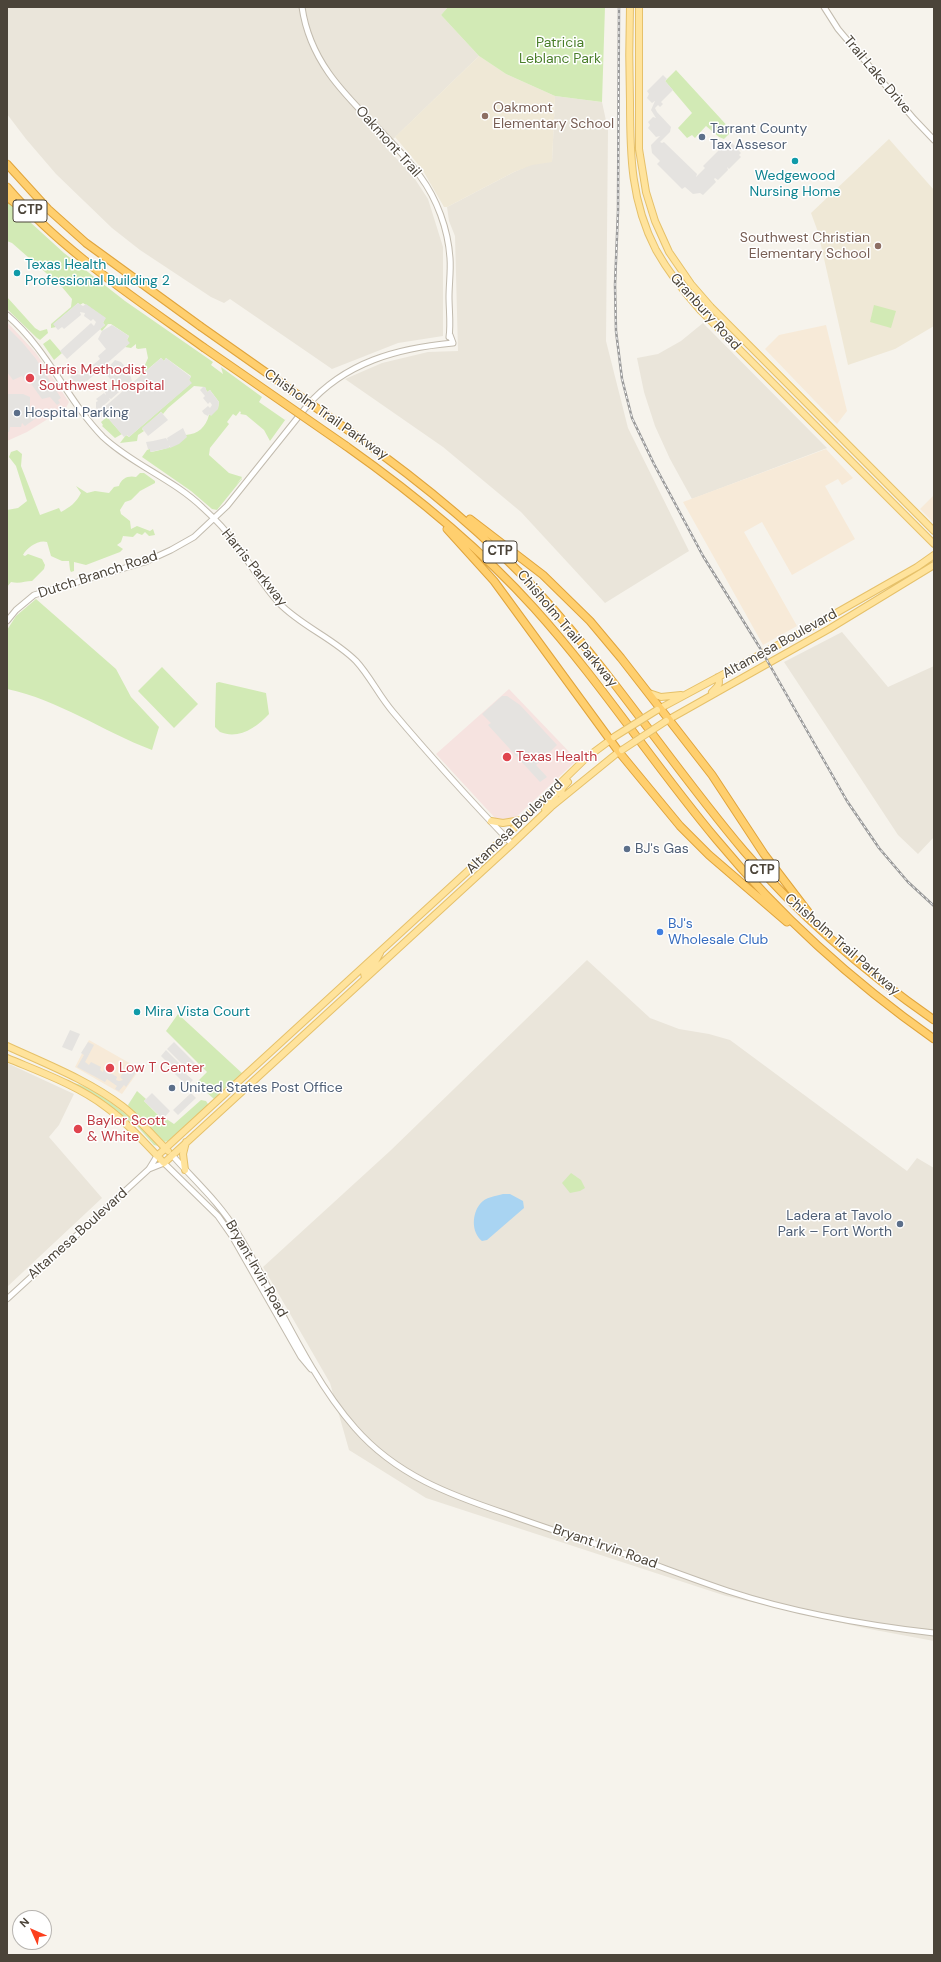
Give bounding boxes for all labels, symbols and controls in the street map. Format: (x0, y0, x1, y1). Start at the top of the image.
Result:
street label: Trail Lake Drive (840, 33, 914, 117)
park label: Patricia Leblanc Park (519, 35, 601, 68)
place label: Oakmont Elementary School (493, 100, 614, 132)
street label: Oakmont Trail (352, 103, 424, 181)
marker: Oakmont Elementary School (480, 111, 490, 121)
place label: Tarrant County Tax Assesor (710, 121, 807, 154)
marker: Tarrant County Tax Assesor (697, 132, 707, 142)
marker: Wedgewood Nursing Home (790, 156, 800, 166)
place label: Wedgewood Nursing Home (749, 168, 841, 200)
road number: CTP (13, 200, 47, 222)
place label: Southwest Christian Elementary School (740, 230, 870, 262)
marker: Southwest Christian Elementary School (873, 241, 883, 251)
place label: Texas Health Professional Building 2 (25, 257, 170, 290)
marker: Texas Health Professional Building 2 (12, 268, 22, 278)
street label: Granbury Road (666, 270, 744, 354)
place label: Harris Methodist Southwest Hospital (39, 362, 164, 394)
street label: Chisholm Trail Parkway (261, 366, 391, 464)
marker: Harris Methodist Southwest Hospital (24, 372, 36, 384)
place label: Hospital Parking (25, 405, 129, 421)
marker: Hospital Parking (12, 408, 22, 418)
street label: Harris Parkway (218, 526, 290, 610)
road number: CTP (483, 541, 517, 563)
street label: Dutch Branch Road (36, 548, 160, 602)
street label: Chisholm Trail Parkway (513, 567, 621, 691)
street label: Altamesa Boulevard (720, 606, 840, 682)
place label: Texas Health (516, 749, 597, 765)
marker: Texas Health (501, 751, 513, 763)
street label: Altamesa Boulevard (463, 776, 567, 878)
place label: BJ's Gas (635, 841, 689, 857)
marker: BJ's Gas (622, 844, 632, 854)
road number: CTP (745, 860, 779, 882)
street label: Chisholm Trail Parkway (781, 890, 903, 1000)
place label: BJ's Wholesale Club (668, 916, 768, 948)
marker: BJ's Wholesale Club (655, 927, 665, 937)
place label: Mira Vista Court (145, 1004, 250, 1020)
marker: Mira Vista Court (132, 1007, 142, 1017)
place label: Low T Center (119, 1060, 205, 1076)
marker: Low T Center (104, 1062, 116, 1074)
place label: United States Post Office (180, 1080, 343, 1096)
marker: United States Post Office (167, 1083, 177, 1093)
place label: Baylor Scott & White (87, 1113, 166, 1146)
marker: Baylor Scott & White (72, 1123, 84, 1135)
street label: Altamesa Boulevard (25, 1185, 131, 1283)
place label: Ladera at Tavolo Park – Fort Worth (778, 1208, 892, 1240)
street label: Bryant Irvin Road (221, 1217, 291, 1321)
marker: Ladera at Tavolo Park – Fort Worth (895, 1219, 905, 1229)
street label: Bryant Irvin Road (551, 1521, 659, 1573)
north arrow (12, 1910, 52, 1950)
text: N (16, 1914, 32, 1930)

